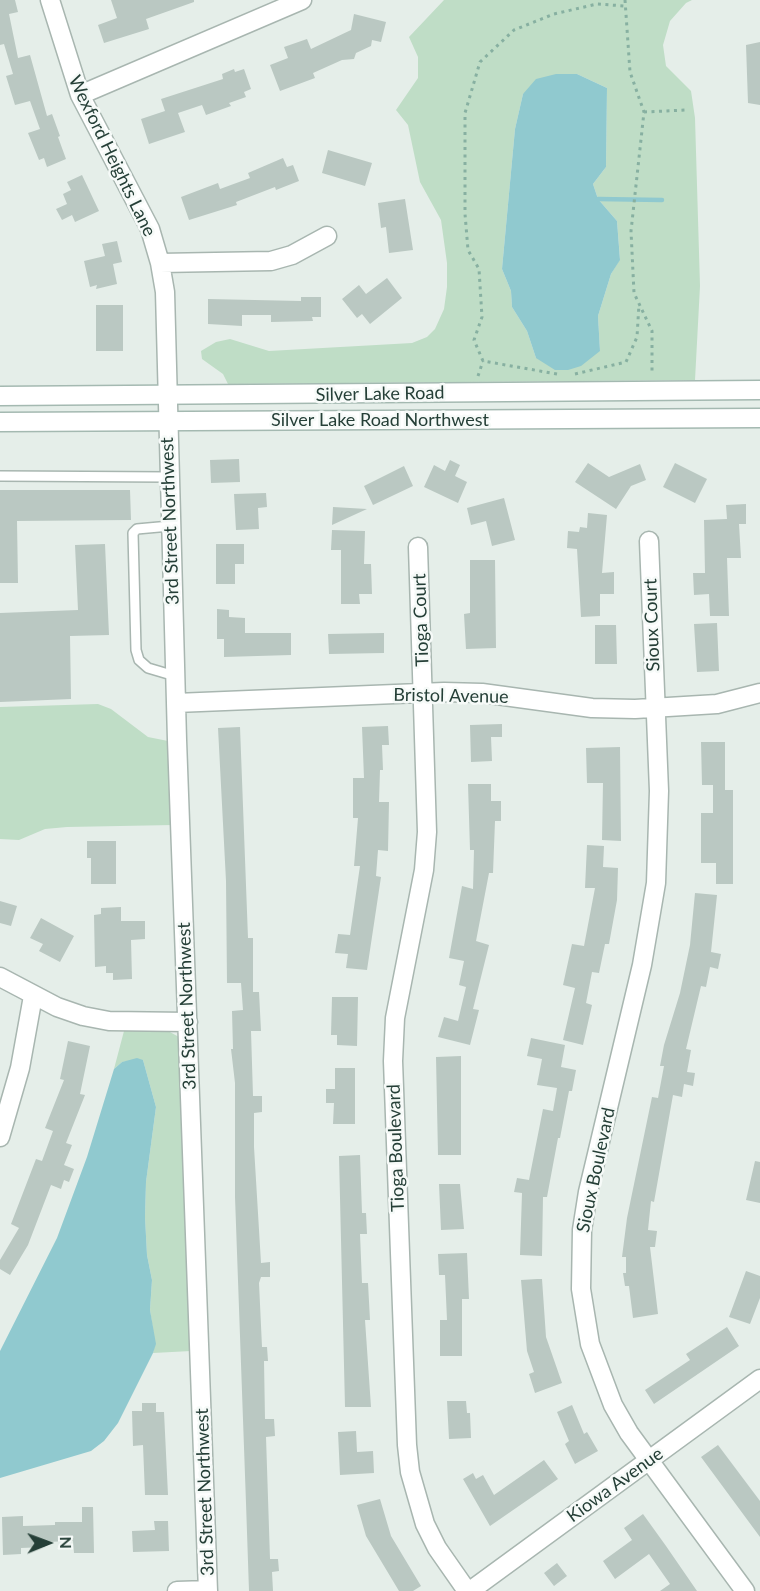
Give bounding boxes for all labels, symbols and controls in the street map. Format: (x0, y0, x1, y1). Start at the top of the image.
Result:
street label: Wexford Heights Lane (64, 72, 160, 240)
street label: Silver Lake Road (315, 382, 445, 406)
street label: Silver Lake Road Northwest (271, 409, 489, 431)
street label: 3rd Street Northwest (156, 437, 184, 605)
street label: Tioga Court (409, 573, 433, 667)
street label: Sioux Court (640, 578, 664, 672)
street label: Bristol Avenue (393, 684, 509, 708)
street label: 3rd Street Northwest (173, 922, 201, 1090)
street label: Tioga Boulevard (383, 1084, 409, 1212)
street label: Sioux Boulevard (572, 1105, 620, 1235)
street label: 3rd Street Northwest (191, 1408, 219, 1576)
street label: Kiowa Avenue (563, 1443, 667, 1527)
north arrow (18, 1513, 78, 1573)
text: N (57, 1536, 76, 1549)

